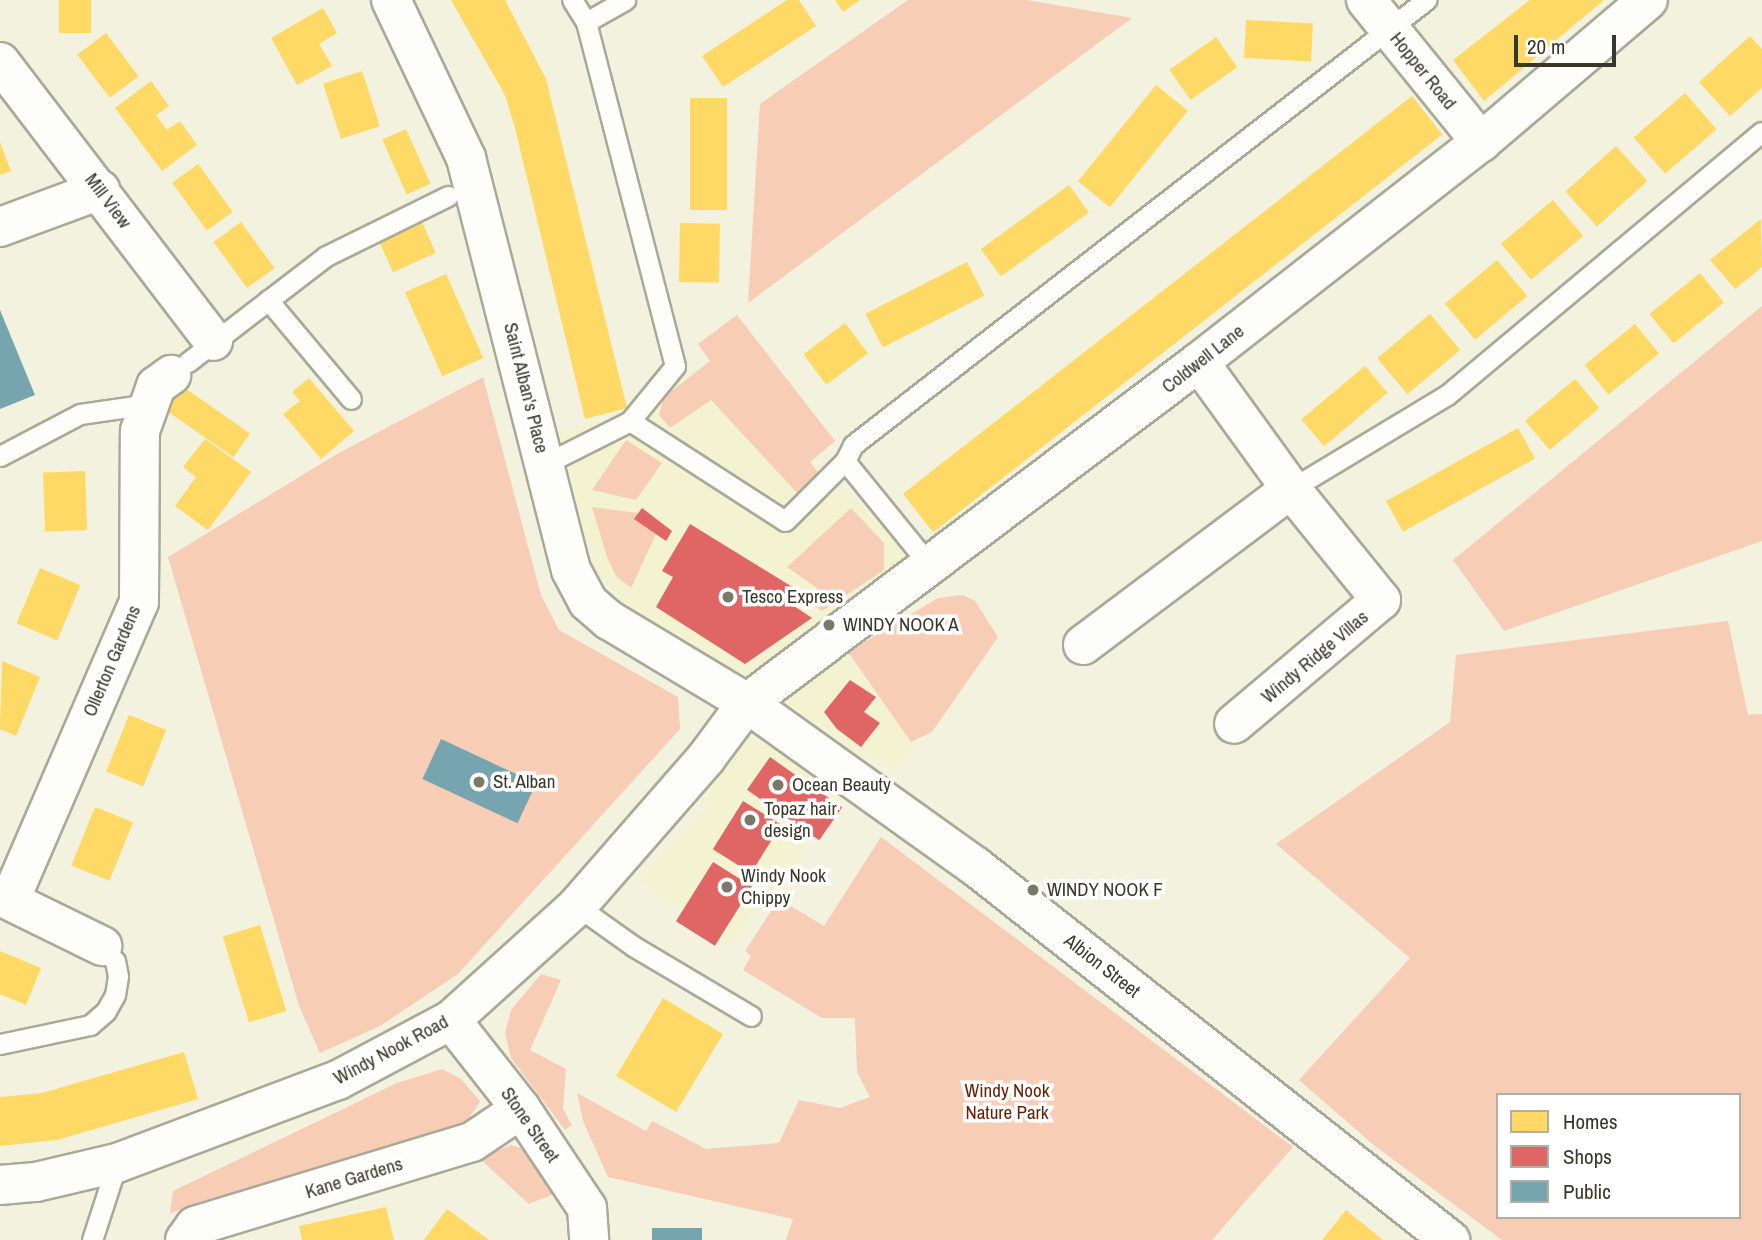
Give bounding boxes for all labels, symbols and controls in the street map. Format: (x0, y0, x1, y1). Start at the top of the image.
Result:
scale bar (1517, 21, 1618, 65)
street label: Hopper Road (1385, 28, 1461, 114)
text: 20 m (1527, 32, 1565, 61)
street label: Mill View (80, 169, 136, 233)
street label: Saint Alban's Place (499, 320, 553, 456)
street label: Coldwell Lane (1157, 320, 1249, 398)
place label: Tesco Express (742, 586, 843, 608)
marker: Tesco Express (720, 589, 736, 605)
street label: Ollerton Gardens (78, 602, 146, 720)
street label: Windy Ridge Villas (1257, 606, 1373, 708)
place label: WINDY NOOK A (843, 614, 960, 636)
marker: WINDY NOOK A (821, 617, 837, 633)
place label: St. Alban (493, 771, 556, 793)
marker: St. Alban (471, 774, 487, 790)
place label: Ocean Beauty (792, 774, 891, 796)
marker: Ocean Beauty (770, 777, 786, 793)
place label: Topaz hair design (764, 798, 837, 842)
marker: Topaz hair design (742, 812, 758, 828)
place label: Windy Nook Chippy (741, 865, 826, 909)
marker: Windy Nook Chippy (719, 879, 735, 895)
place label: WINDY NOOK F (1047, 879, 1163, 901)
marker: WINDY NOOK F (1025, 882, 1041, 898)
street label: Albion Street (1059, 929, 1145, 1003)
street label: Windy Nook Road (330, 1010, 452, 1090)
park label: Windy Nook Nature Park (965, 1080, 1049, 1124)
street label: Stone Street (496, 1083, 564, 1167)
legend (1496, 1093, 1741, 1219)
text: Homes (1563, 1107, 1618, 1136)
text: Shops (1563, 1142, 1612, 1171)
street label: Kane Gardens (303, 1152, 405, 1204)
text: Public (1563, 1177, 1611, 1206)

